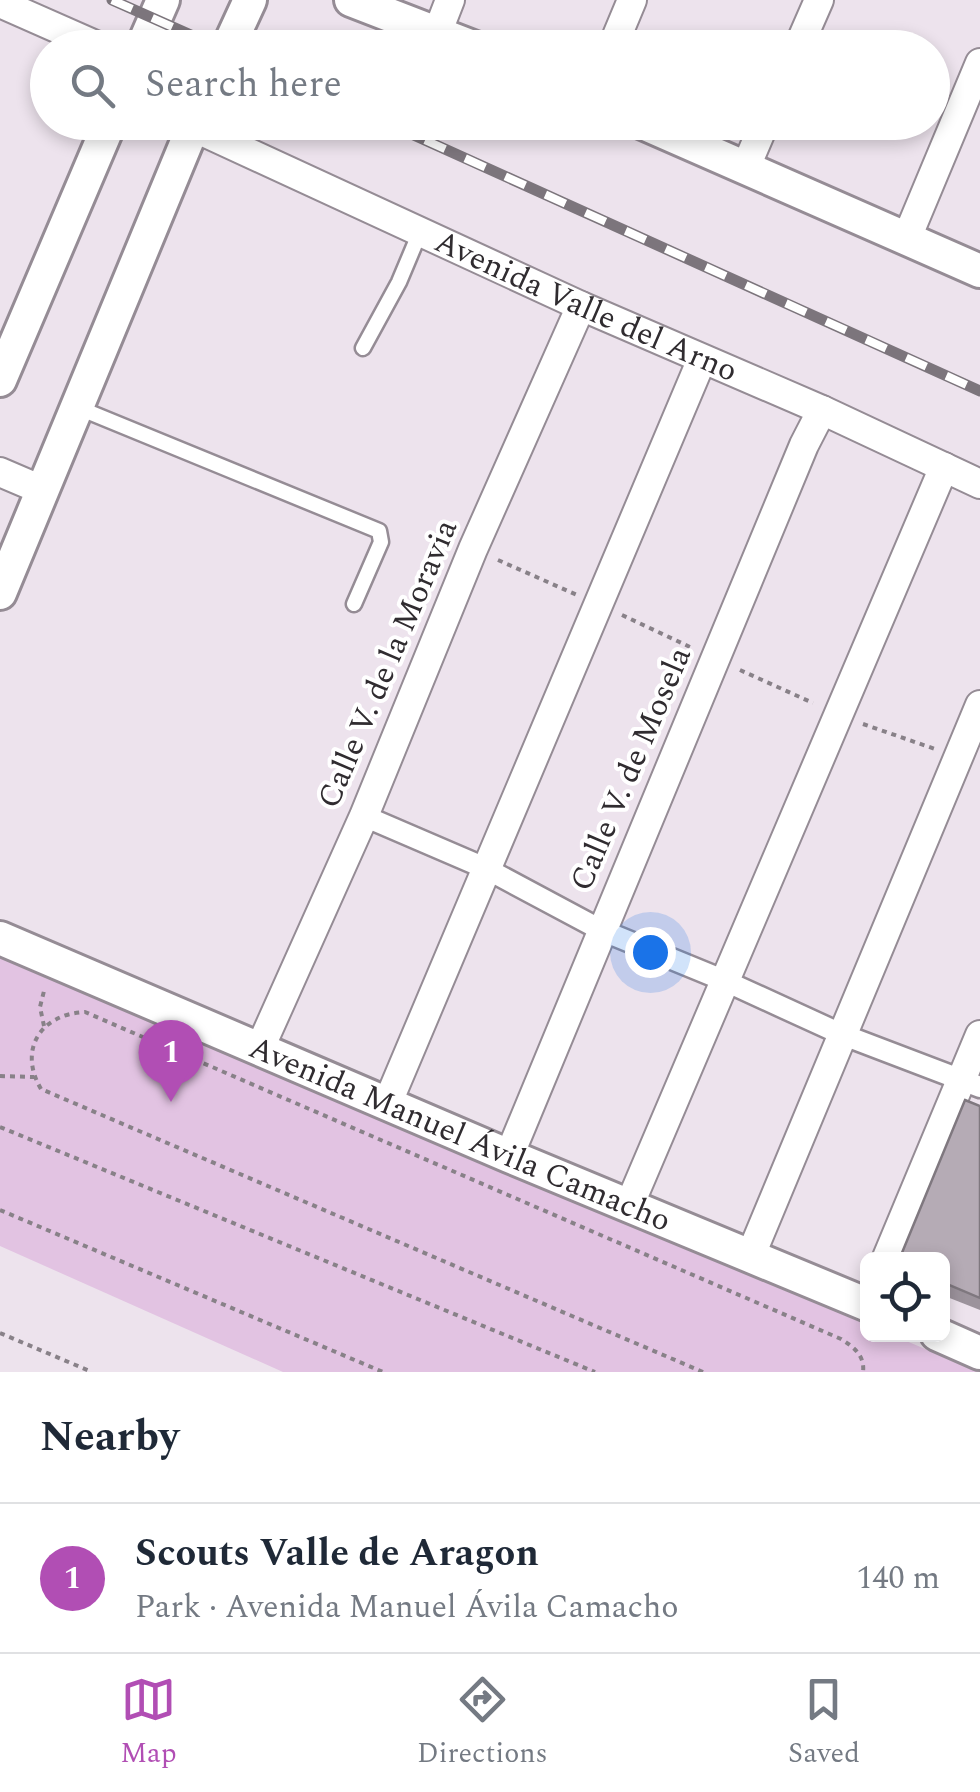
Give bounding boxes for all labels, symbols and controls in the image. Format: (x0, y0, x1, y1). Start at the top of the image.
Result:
search box (30, 30, 950, 140)
text: Search here (145, 56, 342, 114)
icon: search (65, 58, 120, 113)
street label: Avenida Valle del Arno (426, 217, 745, 395)
street label: Calle V. de la Moravia (305, 512, 471, 816)
street label: Calle V. de Mosela (557, 639, 705, 899)
your location (625, 927, 676, 978)
pin: 1 (138, 1020, 204, 1102)
street label: Avenida Manuel Ávila Camacho (241, 1023, 678, 1245)
map controls (860, 1252, 950, 1342)
button: locate (860, 1252, 950, 1342)
text: Nearby (40, 1406, 179, 1469)
text: Scouts Valle de Aragon (135, 1525, 539, 1583)
text: 1 (64, 1554, 81, 1603)
text: 140 m (856, 1554, 940, 1603)
text: Park · Avenida Manuel Ávila Camacho (135, 1583, 679, 1632)
tab: Map (120, 1672, 177, 1775)
tab: Directions (417, 1672, 548, 1775)
tab: Saved (788, 1672, 860, 1775)

